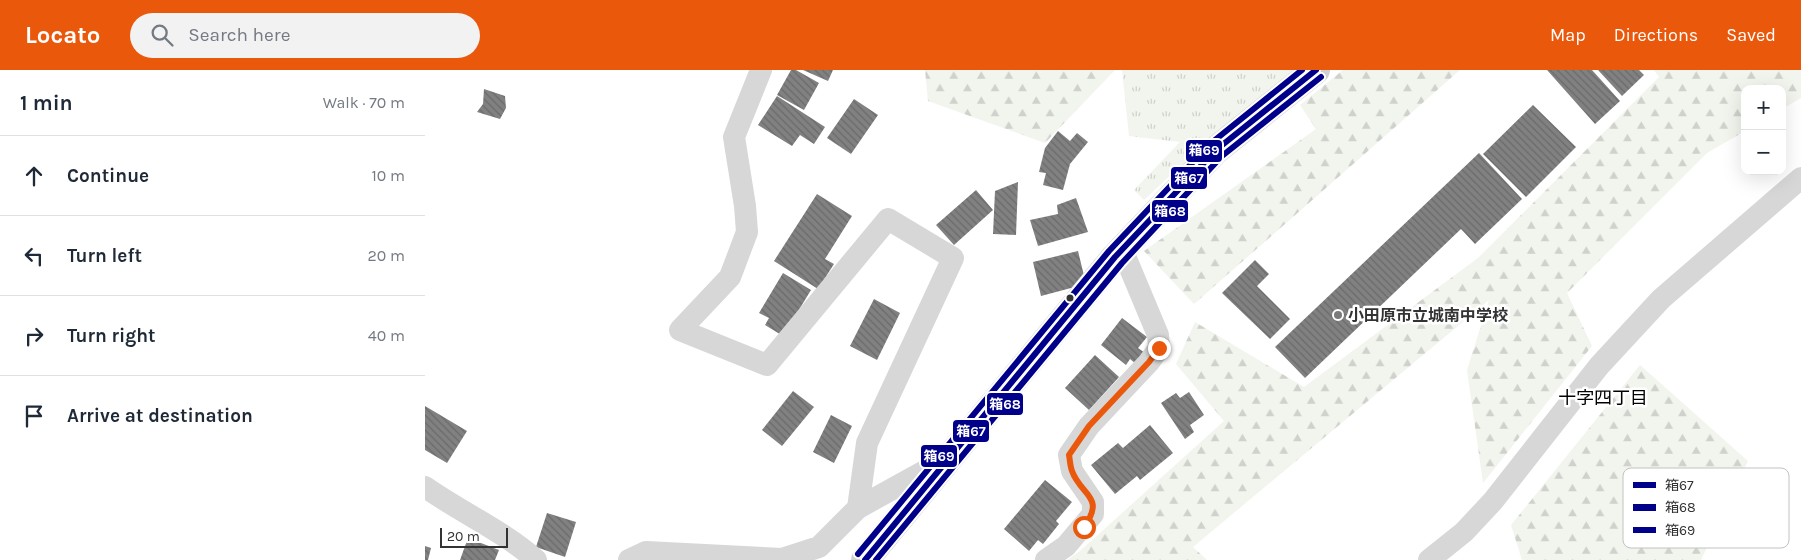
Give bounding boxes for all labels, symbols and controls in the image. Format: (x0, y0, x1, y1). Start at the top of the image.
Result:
search box (130, 13, 480, 58)
text: Locato (25, 21, 100, 49)
icon: search (148, 21, 176, 49)
text: Search here (188, 24, 290, 46)
text: Map (1550, 24, 1586, 46)
text: Directions (1614, 24, 1698, 46)
text: Saved (1726, 24, 1776, 46)
map controls (1741, 85, 1786, 175)
button: + (1741, 85, 1786, 130)
text: 1 min (20, 91, 73, 115)
text: Walk · 70 m (323, 93, 405, 112)
button: − (1741, 130, 1786, 175)
line badge: 箱69 (1185, 139, 1223, 163)
text: 箱69 (1188, 142, 1220, 159)
icon: ahead (20, 162, 48, 190)
text: Continue (67, 165, 149, 187)
text: 10 m (371, 166, 405, 185)
line badge: 箱67 (1170, 166, 1208, 190)
text: 箱67 (1174, 170, 1204, 187)
line badge: 箱68 (1151, 199, 1189, 223)
text: 箱68 (1154, 203, 1186, 220)
icon: left (20, 242, 48, 270)
text: Turn left (67, 245, 142, 267)
text: 20 m (367, 246, 405, 265)
unlabelled marker (1065, 293, 1075, 303)
place label: 小田原市立城南中学校 (1348, 306, 1508, 325)
marker: 小田原市立城南中学校 (1332, 309, 1344, 321)
icon: right (20, 322, 48, 350)
text: Turn right (67, 325, 156, 347)
text: 40 m (368, 326, 405, 345)
route end (1148, 337, 1171, 360)
district label: 十字四丁目 (1558, 387, 1648, 409)
line badge: 箱68 (986, 392, 1024, 416)
text: 箱68 (989, 396, 1021, 413)
icon: arrive (20, 402, 48, 430)
text: Arrive at destination (67, 405, 253, 427)
line badge: 箱67 (952, 419, 990, 443)
text: 箱67 (956, 423, 986, 440)
line badge: 箱69 (920, 444, 958, 468)
text: 箱69 (923, 448, 955, 465)
legend (1623, 468, 1789, 548)
text: 箱67 (1665, 477, 1694, 494)
text: 箱68 (1665, 499, 1696, 516)
route start (1073, 516, 1096, 539)
text: 箱69 (1665, 522, 1695, 539)
scale bar (440, 525, 507, 548)
text: 20 m (447, 528, 480, 545)

